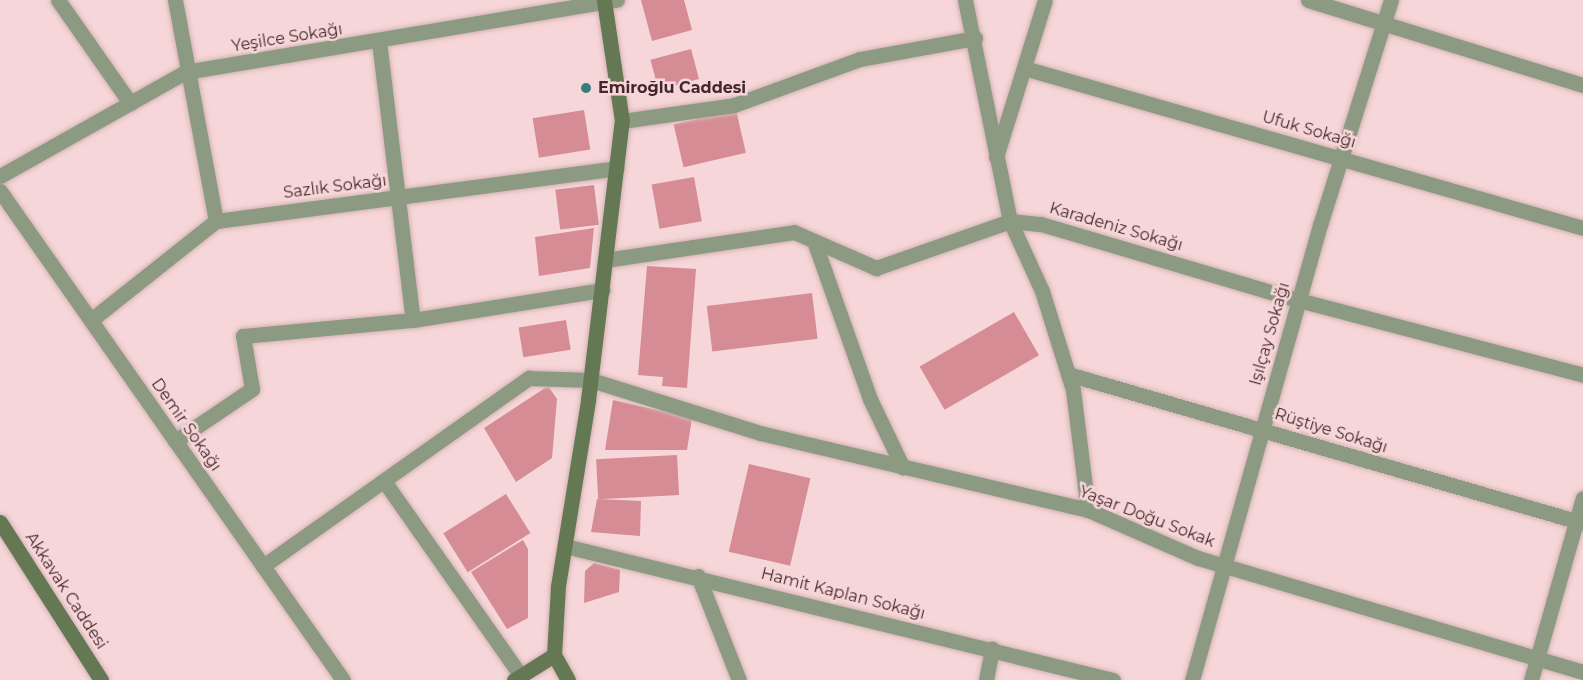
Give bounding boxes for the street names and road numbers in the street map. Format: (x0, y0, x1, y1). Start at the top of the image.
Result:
street label: Yeşilce Sokağı (230, 20, 344, 56)
street label: Ufuk Sokağı (1260, 107, 1358, 153)
street label: Sazlık Sokağı (282, 171, 388, 203)
street label: Karadeniz Sokağı (1047, 199, 1185, 255)
street label: Işılçay Sokağı (1246, 280, 1294, 388)
street label: Demir Sokağı (147, 375, 225, 475)
street label: Rüştiye Sokağı (1272, 405, 1390, 457)
street label: Yaşar Doğu Sokak (1076, 482, 1218, 552)
street label: Akkavak Caddesi (21, 529, 111, 653)
street label: Hamit Kaplan Sokağı (759, 564, 927, 624)

